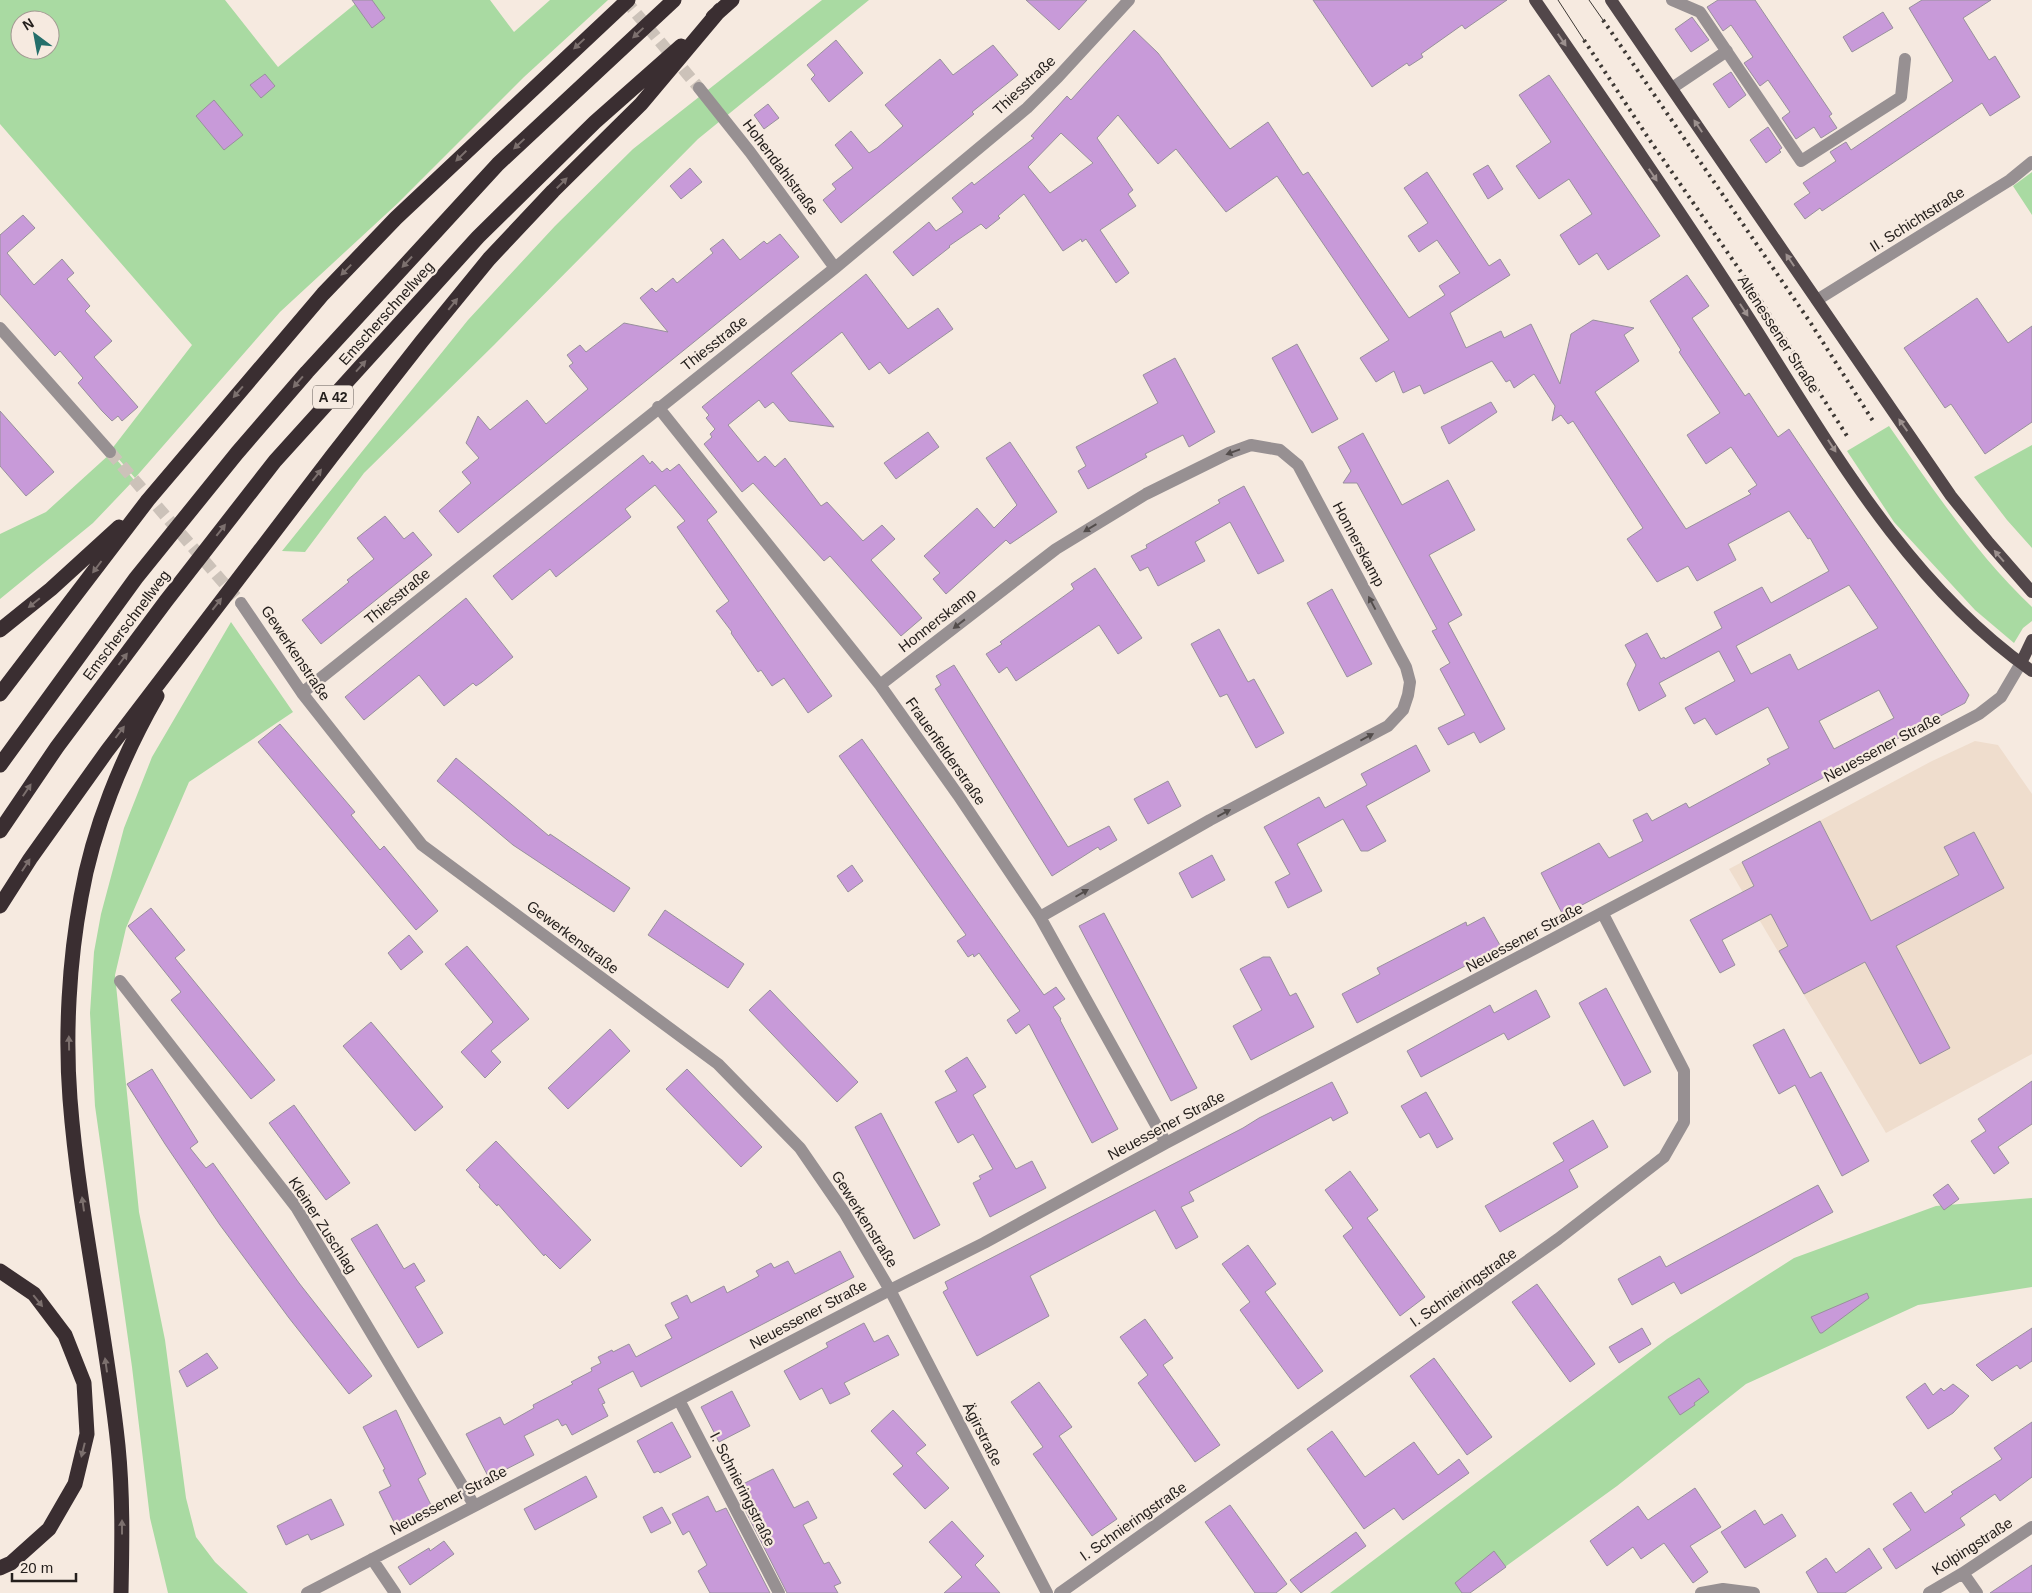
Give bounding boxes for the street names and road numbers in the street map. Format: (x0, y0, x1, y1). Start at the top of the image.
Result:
street label: Thiesstraße (989, 52, 1059, 118)
street label: Hohendahlstraße (740, 116, 822, 218)
street label: II. Schichtstraße (1867, 183, 1967, 255)
street label: Emscherschnellweg (335, 258, 437, 368)
street label: Altenessener Straße (1735, 272, 1823, 396)
street label: Thiesstraße (678, 312, 750, 374)
road number: A 42 (313, 386, 353, 408)
street label: Honnerskamp (1330, 499, 1388, 589)
street label: Thiesstraße (361, 564, 433, 628)
street label: Emscherschnellweg (79, 567, 173, 683)
street label: Honnerskamp (895, 585, 979, 655)
street label: Gewerkenstraße (258, 602, 334, 704)
street label: Frauenfelderstraße (902, 694, 990, 808)
street label: Neuessener Straße (1821, 709, 1943, 785)
street label: Gewerkenstraße (524, 897, 622, 977)
street label: Neuessener Straße (1463, 899, 1585, 975)
street label: Neuessener Straße (1105, 1087, 1227, 1163)
street label: Gewerkenstraße (828, 1167, 902, 1271)
street label: Kleiner Zuschlag (285, 1174, 361, 1276)
street label: I. Schnieringstraße (1407, 1244, 1519, 1330)
street label: Neuessener Straße (747, 1276, 869, 1352)
street label: Ägirstraße (960, 1399, 1006, 1469)
street label: I. Schnieringstraße (707, 1429, 779, 1549)
street label: Neuessener Straße (387, 1462, 509, 1538)
street label: I. Schnieringstraße (1077, 1478, 1189, 1564)
street label: Kolpingstraße (1929, 1514, 2015, 1578)

